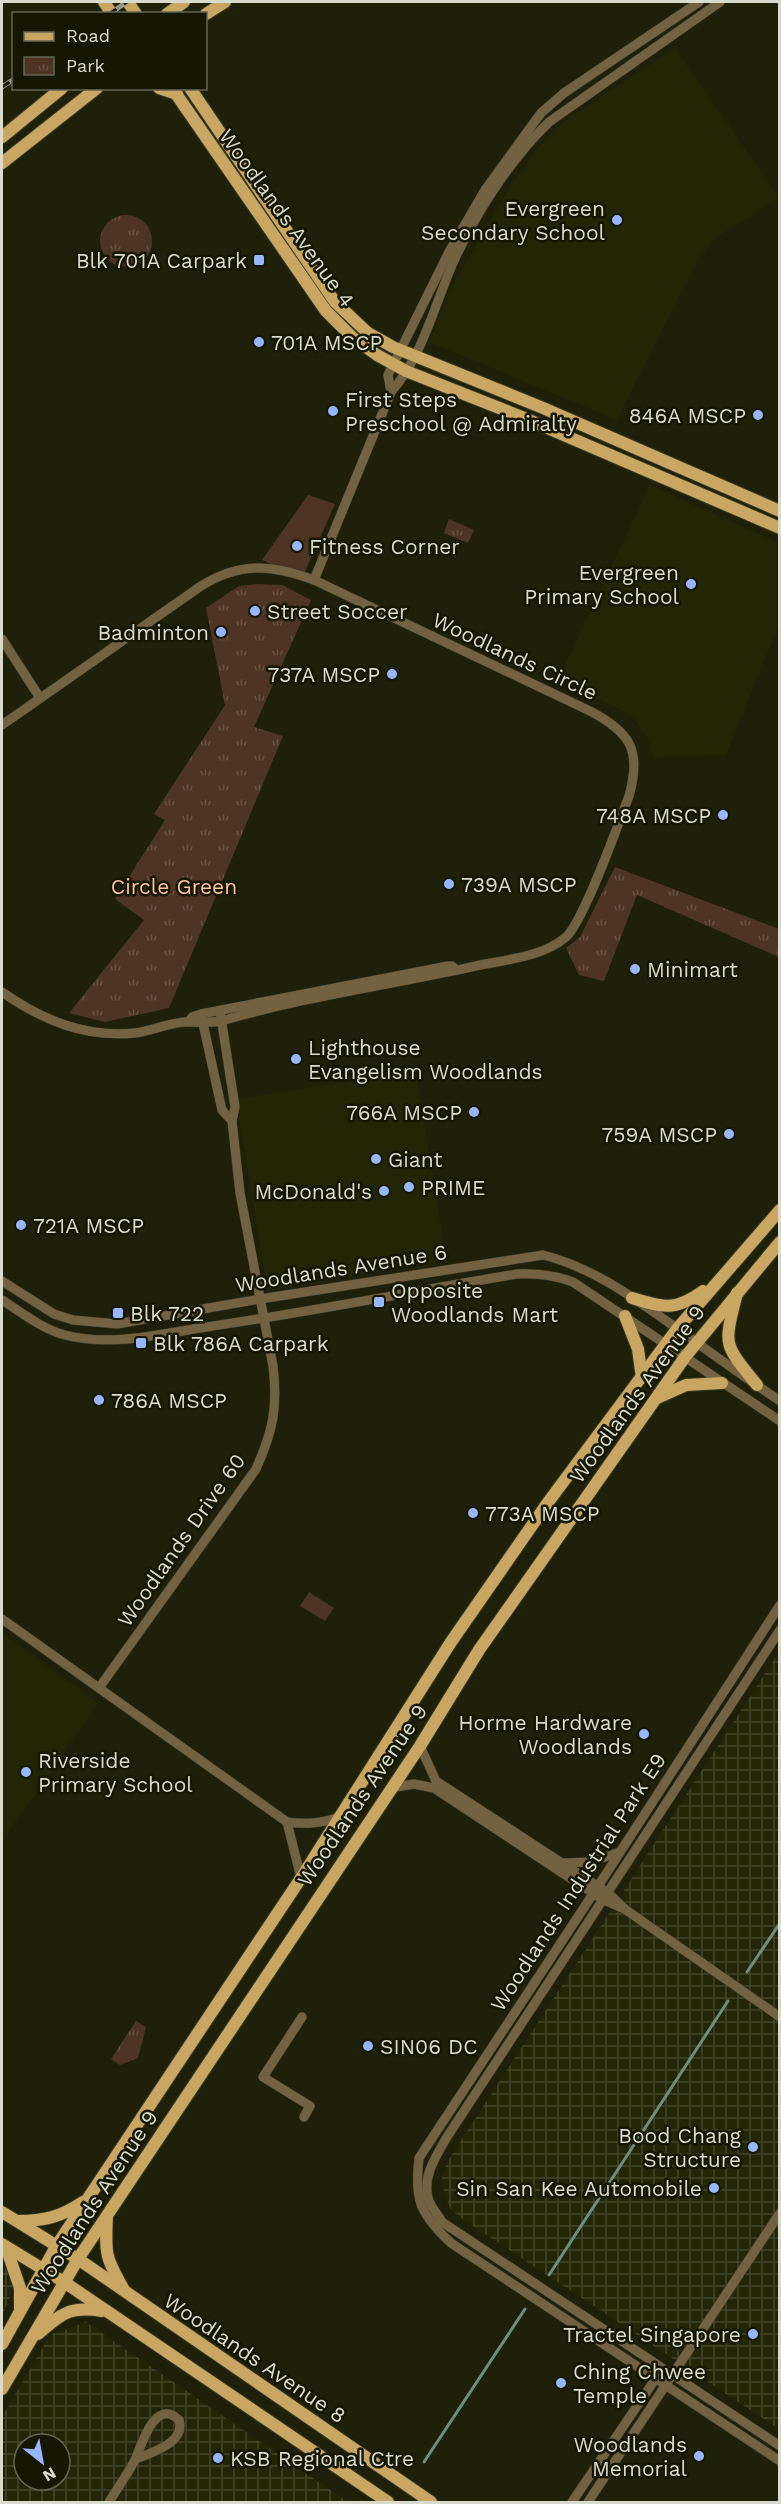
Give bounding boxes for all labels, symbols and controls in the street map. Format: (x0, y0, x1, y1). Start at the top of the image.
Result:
legend (12, 12, 207, 90)
text: Road (66, 25, 110, 46)
text: Park (66, 55, 105, 76)
street label: Woodlands Avenue 4 (214, 124, 360, 312)
place label: Evergreen Secondary School (421, 196, 606, 245)
marker: Evergreen Secondary School (610, 213, 624, 227)
place label: Blk 701A Carpark (76, 248, 247, 273)
marker: Blk 701A Carpark (252, 253, 266, 267)
place label: 701A MSCP (271, 330, 382, 355)
marker: 701A MSCP (252, 335, 266, 349)
place label: First Steps Preschool @ Admiralty (345, 387, 577, 436)
place label: 846A MSCP (629, 403, 746, 428)
marker: First Steps Preschool @ Admiralty (326, 404, 340, 418)
marker: 846A MSCP (751, 408, 765, 422)
place label: Fitness Corner (309, 534, 460, 559)
marker: Fitness Corner (290, 539, 304, 553)
place label: Evergreen Primary School (524, 560, 680, 609)
marker: Evergreen Primary School (684, 577, 698, 591)
place label: Street Soccer (267, 599, 408, 624)
marker: Street Soccer (248, 604, 262, 618)
street label: Woodlands Circle (429, 607, 601, 705)
place label: Badminton (97, 620, 209, 645)
marker: Badminton (214, 625, 228, 639)
place label: 737A MSCP (267, 662, 380, 687)
marker: 737A MSCP (385, 667, 399, 681)
place label: 748A MSCP (596, 803, 711, 828)
marker: 748A MSCP (716, 808, 730, 822)
place label: 739A MSCP (461, 872, 577, 897)
park label: Circle Green (111, 874, 237, 899)
marker: 739A MSCP (442, 877, 456, 891)
place label: Minimart (647, 957, 738, 982)
marker: Minimart (628, 962, 642, 976)
place label: Lighthouse Evangelism Woodlands (308, 1035, 543, 1084)
marker: Lighthouse Evangelism Woodlands (289, 1052, 303, 1066)
place label: 766A MSCP (346, 1100, 462, 1125)
marker: 766A MSCP (467, 1105, 481, 1119)
place label: 759A MSCP (601, 1122, 717, 1147)
marker: 759A MSCP (722, 1127, 736, 1141)
place label: Giant (388, 1147, 443, 1172)
marker: Giant (369, 1152, 383, 1166)
place label: PRIME (421, 1175, 485, 1200)
place label: McDonald's (255, 1179, 372, 1204)
marker: PRIME (402, 1180, 416, 1194)
marker: McDonald's (377, 1184, 391, 1198)
place label: 721A MSCP (33, 1213, 144, 1238)
marker: 721A MSCP (14, 1218, 28, 1232)
street label: Woodlands Avenue 6 (233, 1239, 449, 1297)
place label: Opposite Woodlands Mart (391, 1278, 558, 1327)
marker: Opposite Woodlands Mart (372, 1295, 386, 1309)
street label: Woodlands Avenue 9 (564, 1300, 710, 1488)
place label: Blk 722 (130, 1301, 204, 1326)
marker: Blk 722 (111, 1306, 125, 1320)
place label: Blk 786A Carpark (153, 1331, 329, 1356)
marker: Blk 786A Carpark (134, 1336, 148, 1350)
place label: 786A MSCP (111, 1388, 227, 1413)
marker: 786A MSCP (92, 1393, 106, 1407)
street label: Woodlands Drive 60 (112, 1449, 250, 1631)
place label: 773A MSCP (485, 1501, 600, 1526)
marker: 773A MSCP (466, 1506, 480, 1520)
street label: Woodlands Avenue 9 (292, 1699, 432, 1891)
place label: Horme Hardware Woodlands (458, 1710, 632, 1759)
marker: Horme Hardware Woodlands (637, 1727, 651, 1741)
place label: Riverside Primary School (38, 1748, 193, 1797)
street label: Woodlands Industrial Park E9 (485, 1748, 671, 2016)
marker: Riverside Primary School (19, 1765, 33, 1779)
place label: SIN06 DC (380, 2034, 478, 2059)
marker: SIN06 DC (361, 2039, 375, 2053)
street label: Woodlands Avenue 9 (25, 2105, 163, 2299)
place label: Bood Chang Structure (618, 2123, 742, 2172)
marker: Bood Chang Structure (746, 2140, 760, 2154)
place label: Sin San Kee Automobile (456, 2176, 702, 2201)
marker: Sin San Kee Automobile (707, 2181, 721, 2195)
street label: Woodlands Avenue 8 (159, 2288, 351, 2428)
place label: Tractel Singapore (563, 2322, 741, 2347)
marker: Tractel Singapore (746, 2327, 760, 2341)
place label: Ching Chwee Temple (573, 2359, 706, 2408)
marker: Ching Chwee Temple (554, 2376, 568, 2390)
north arrow (12, 2432, 72, 2492)
place label: Woodlands Memorial (574, 2432, 688, 2481)
place label: KSB Regional Ctre (230, 2446, 414, 2471)
marker: Woodlands Memorial (692, 2449, 706, 2463)
marker: KSB Regional Ctre (211, 2451, 225, 2465)
text: N (39, 2463, 59, 2486)

